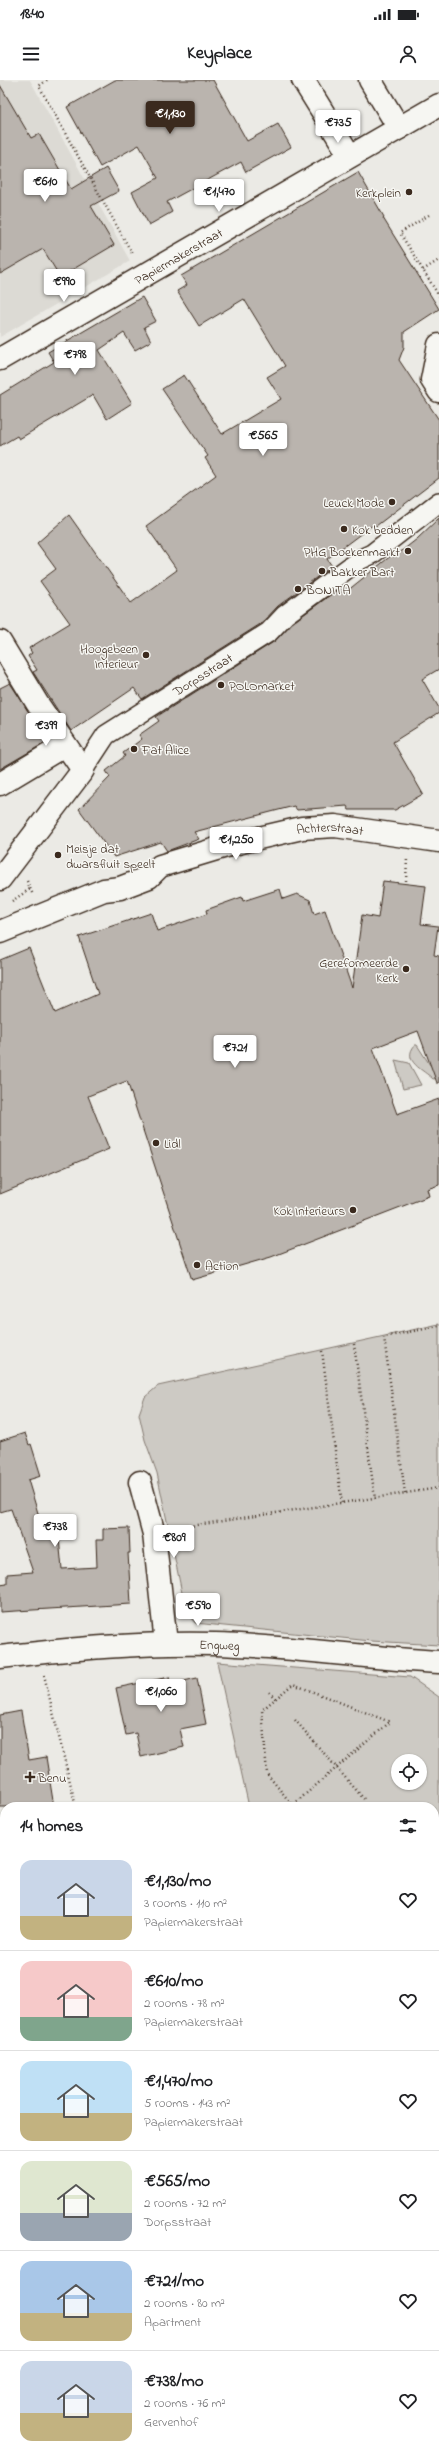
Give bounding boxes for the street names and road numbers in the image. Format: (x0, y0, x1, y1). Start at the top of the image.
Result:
street label: Papiermakerstraat (131, 224, 227, 290)
street label: Dorpsstraat (169, 649, 237, 702)
street label: Achterstraat (295, 818, 365, 841)
street label: Engweg (199, 1636, 240, 1657)

